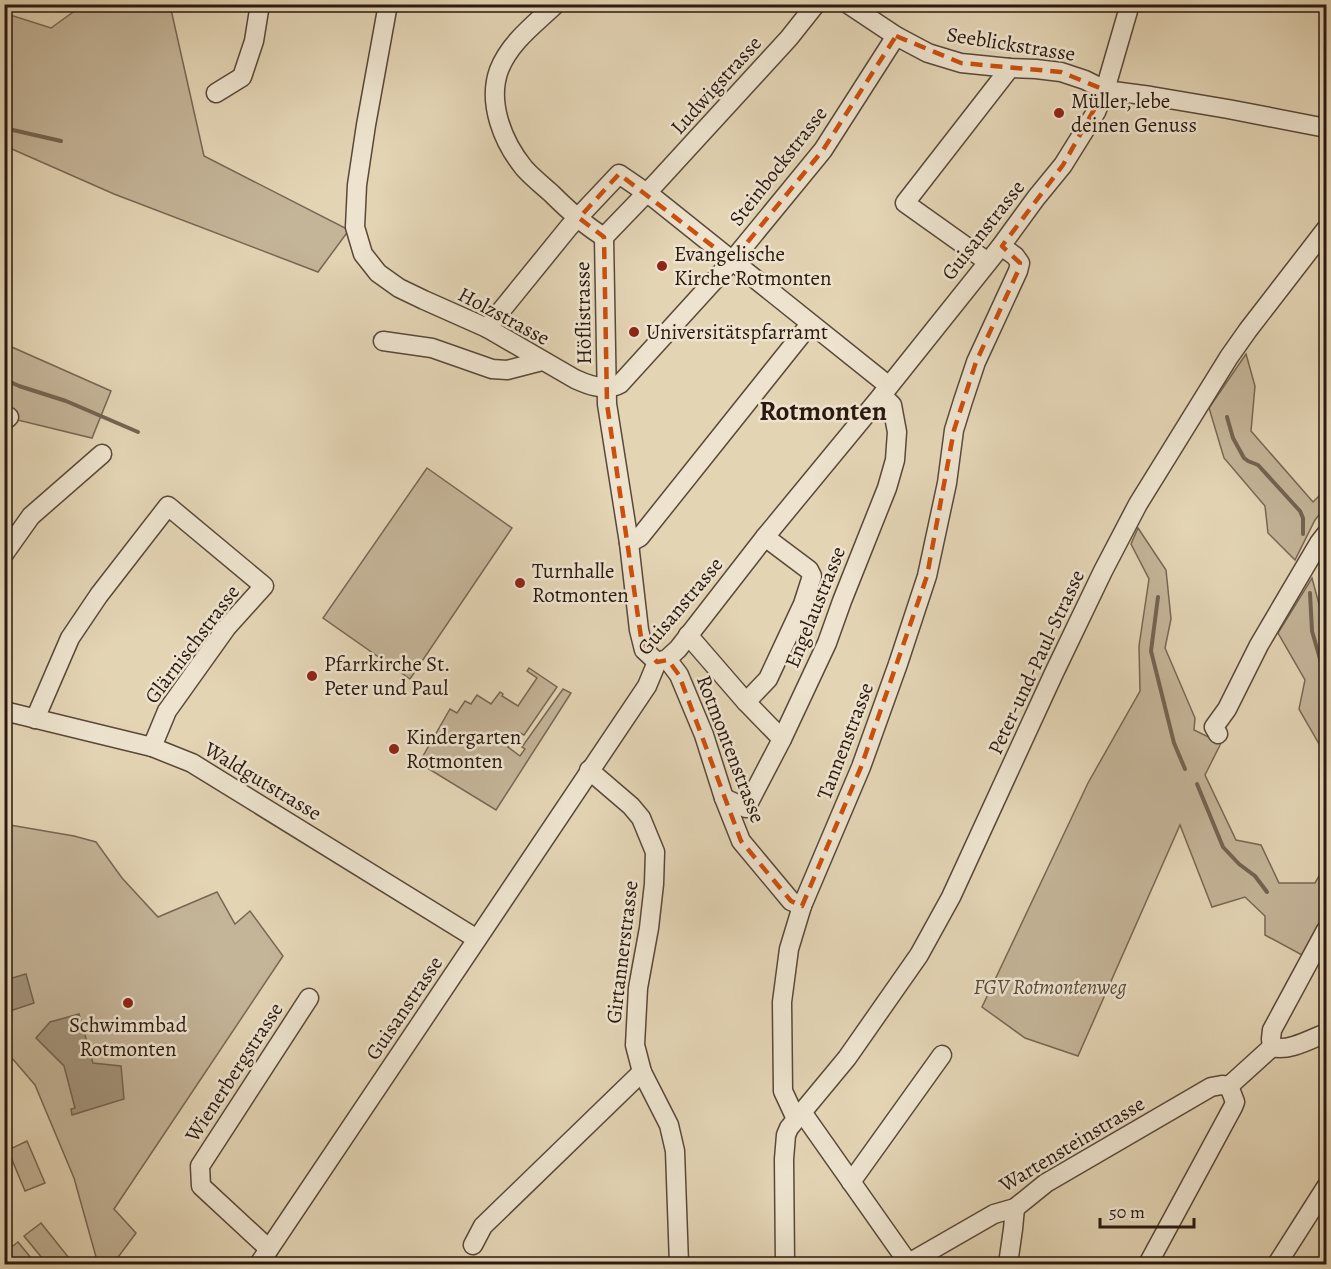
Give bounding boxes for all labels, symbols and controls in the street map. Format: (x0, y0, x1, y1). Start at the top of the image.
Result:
street label: Seeblickstrasse (945, 20, 1077, 68)
street label: Ludwigstrasse (664, 30, 768, 140)
place label: Müller, lebe deinen Genuss (1071, 87, 1197, 139)
street label: Steinbockstrasse (722, 100, 834, 232)
marker: Müller, lebe deinen Genuss (1052, 106, 1066, 120)
street label: Guisanstrasse (935, 174, 1031, 286)
place label: Evangelische Kirche Rotmonten (674, 240, 832, 292)
marker: Evangelische Kirche Rotmonten (655, 259, 669, 273)
street label: Höflistrasse (568, 261, 598, 365)
street label: Holzstrasse (453, 280, 555, 352)
place label: Universitätspfarramt (646, 318, 828, 346)
marker: Universitätspfarramt (627, 325, 641, 339)
district label: Rotmonten (759, 393, 887, 429)
street label: Engelaustrasse (778, 542, 852, 672)
street label: Guisanstrasse (631, 551, 729, 661)
place label: Turnhalle Rotmonten (532, 557, 629, 609)
street label: Peter-und-Paul-Strasse (981, 565, 1091, 759)
marker: Turnhalle Rotmonten (513, 576, 527, 590)
street label: Glärnischstrasse (138, 579, 246, 709)
place label: Pfarrkirche St. Peter und Paul (324, 650, 451, 702)
marker: Pfarrkirche St. Peter und Paul (305, 669, 319, 683)
street label: Rotmontenstrasse (690, 671, 772, 827)
street label: Tannenstrasse (810, 678, 880, 804)
place label: Kindergarten Rotmonten (406, 723, 521, 775)
street label: Waldgutstrasse (198, 734, 327, 827)
marker: Kindergarten Rotmonten (387, 742, 401, 756)
street label: Girtannerstrasse (599, 879, 645, 1025)
street label: Guisanstrasse (359, 950, 449, 1066)
park label: FGV Rotmontenweg (973, 973, 1127, 1001)
marker: Schwimmbad Rotmonten (121, 996, 135, 1010)
street label: Wienerbergstrasse (178, 997, 290, 1148)
place label: Schwimmbad Rotmonten (69, 1011, 188, 1063)
street label: Wartensteinstrasse (993, 1089, 1150, 1199)
scale bar (1100, 1191, 1194, 1229)
text: 50 m (1109, 1200, 1145, 1224)

